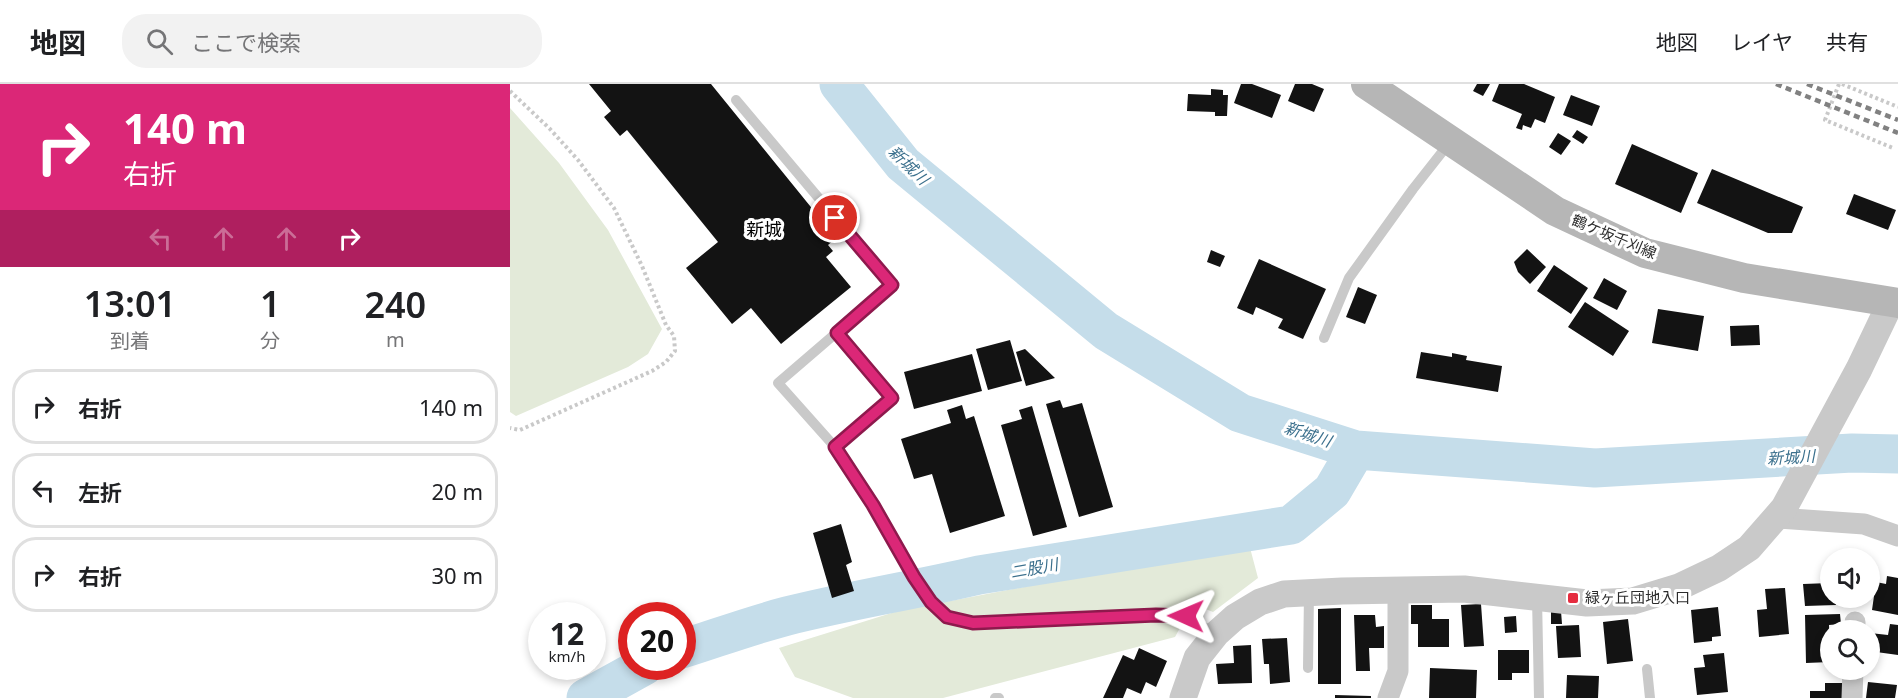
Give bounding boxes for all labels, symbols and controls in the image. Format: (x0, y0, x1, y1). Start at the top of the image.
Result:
search box (122, 14, 542, 68)
text: 地図 (30, 23, 86, 61)
icon: search (143, 25, 176, 58)
text: ここで検索 (191, 27, 301, 57)
text: 地図 (1656, 28, 1698, 56)
text: レイヤ (1731, 28, 1793, 56)
text: 共有 (1826, 28, 1868, 56)
text: 140 m (123, 99, 247, 156)
icon: right (24, 108, 102, 186)
water label: 新城川 (884, 140, 935, 191)
text: 右折 (123, 155, 177, 192)
pin (809, 192, 860, 243)
icon: arrive (818, 201, 851, 234)
street label: 鶴ケ坂千刈線 (1569, 209, 1660, 263)
district label: 新城 (746, 217, 782, 241)
icon: left (144, 222, 177, 255)
icon: ahead (207, 222, 240, 255)
icon: ahead (270, 222, 303, 255)
icon: right (333, 222, 366, 255)
text: 13:01 (84, 279, 176, 328)
text: 1 (260, 279, 281, 328)
text: 240 (364, 280, 426, 329)
text: m (386, 326, 405, 353)
text: 到着 (110, 327, 150, 354)
text: 分 (260, 327, 280, 354)
icon: right (27, 390, 60, 423)
text: 140 m (419, 392, 483, 422)
text: 右折 (78, 393, 122, 423)
water label: 新城川 (1282, 416, 1336, 452)
water label: 新城川 (1766, 445, 1818, 469)
icon: left (27, 474, 60, 507)
text: 20 m (432, 476, 483, 506)
text: 左折 (78, 477, 122, 507)
map controls (1820, 548, 1880, 680)
button: sound (1820, 548, 1880, 608)
water label: 二股川 (1008, 553, 1062, 583)
icon: right (27, 558, 60, 591)
text: 30 m (432, 560, 483, 590)
text: 右折 (78, 561, 122, 591)
position arrow (1154, 584, 1218, 648)
place label: 緑ヶ丘団地入口 (1585, 587, 1690, 607)
marker: 緑ヶ丘団地入口 (1566, 591, 1580, 605)
speed limit sign: 20 (618, 602, 696, 680)
text: 12 (550, 613, 584, 654)
button: search (1820, 620, 1880, 680)
text: km/h (549, 646, 585, 666)

